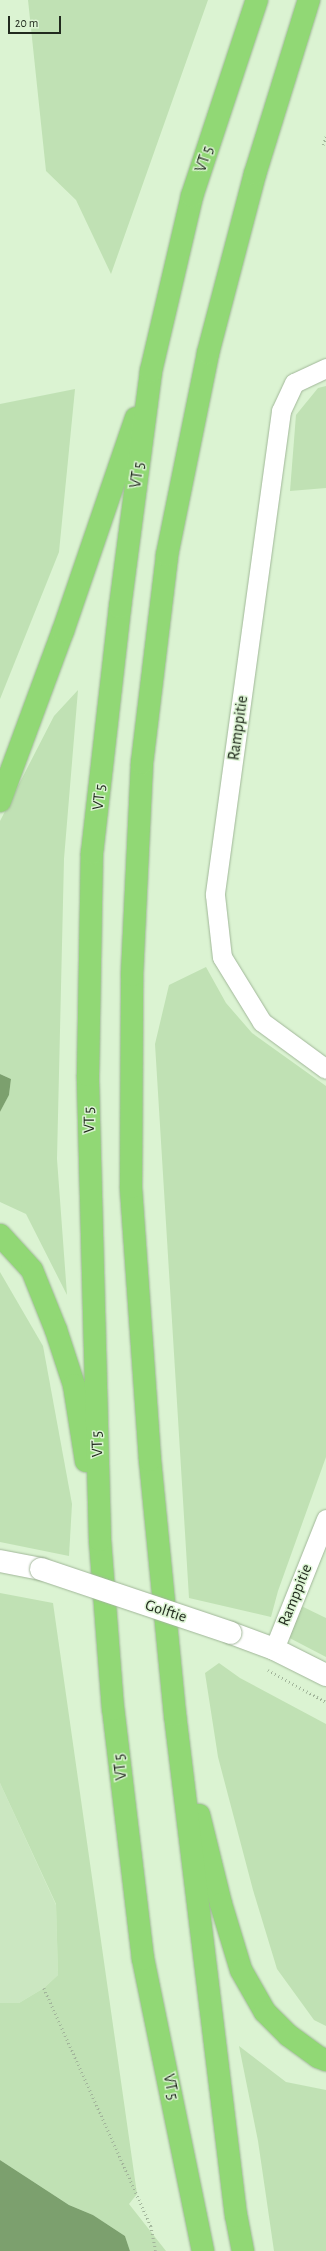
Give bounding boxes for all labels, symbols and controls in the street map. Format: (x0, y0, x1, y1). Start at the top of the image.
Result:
scale bar (10, 8, 63, 34)
text: 20 m (15, 17, 38, 29)
street label: VT 5 (191, 144, 217, 174)
street label: VT 5 (126, 461, 148, 489)
street label: Ramppitie (224, 694, 252, 762)
street label: VT 5 (88, 783, 110, 811)
street label: VT 5 (79, 1107, 99, 1133)
street label: VT 5 (87, 1431, 107, 1457)
street label: Ramppitie (274, 1561, 316, 1629)
street label: Golftie (143, 1595, 189, 1627)
street label: VT 5 (109, 1753, 131, 1781)
street label: VT 5 (159, 2072, 183, 2102)

